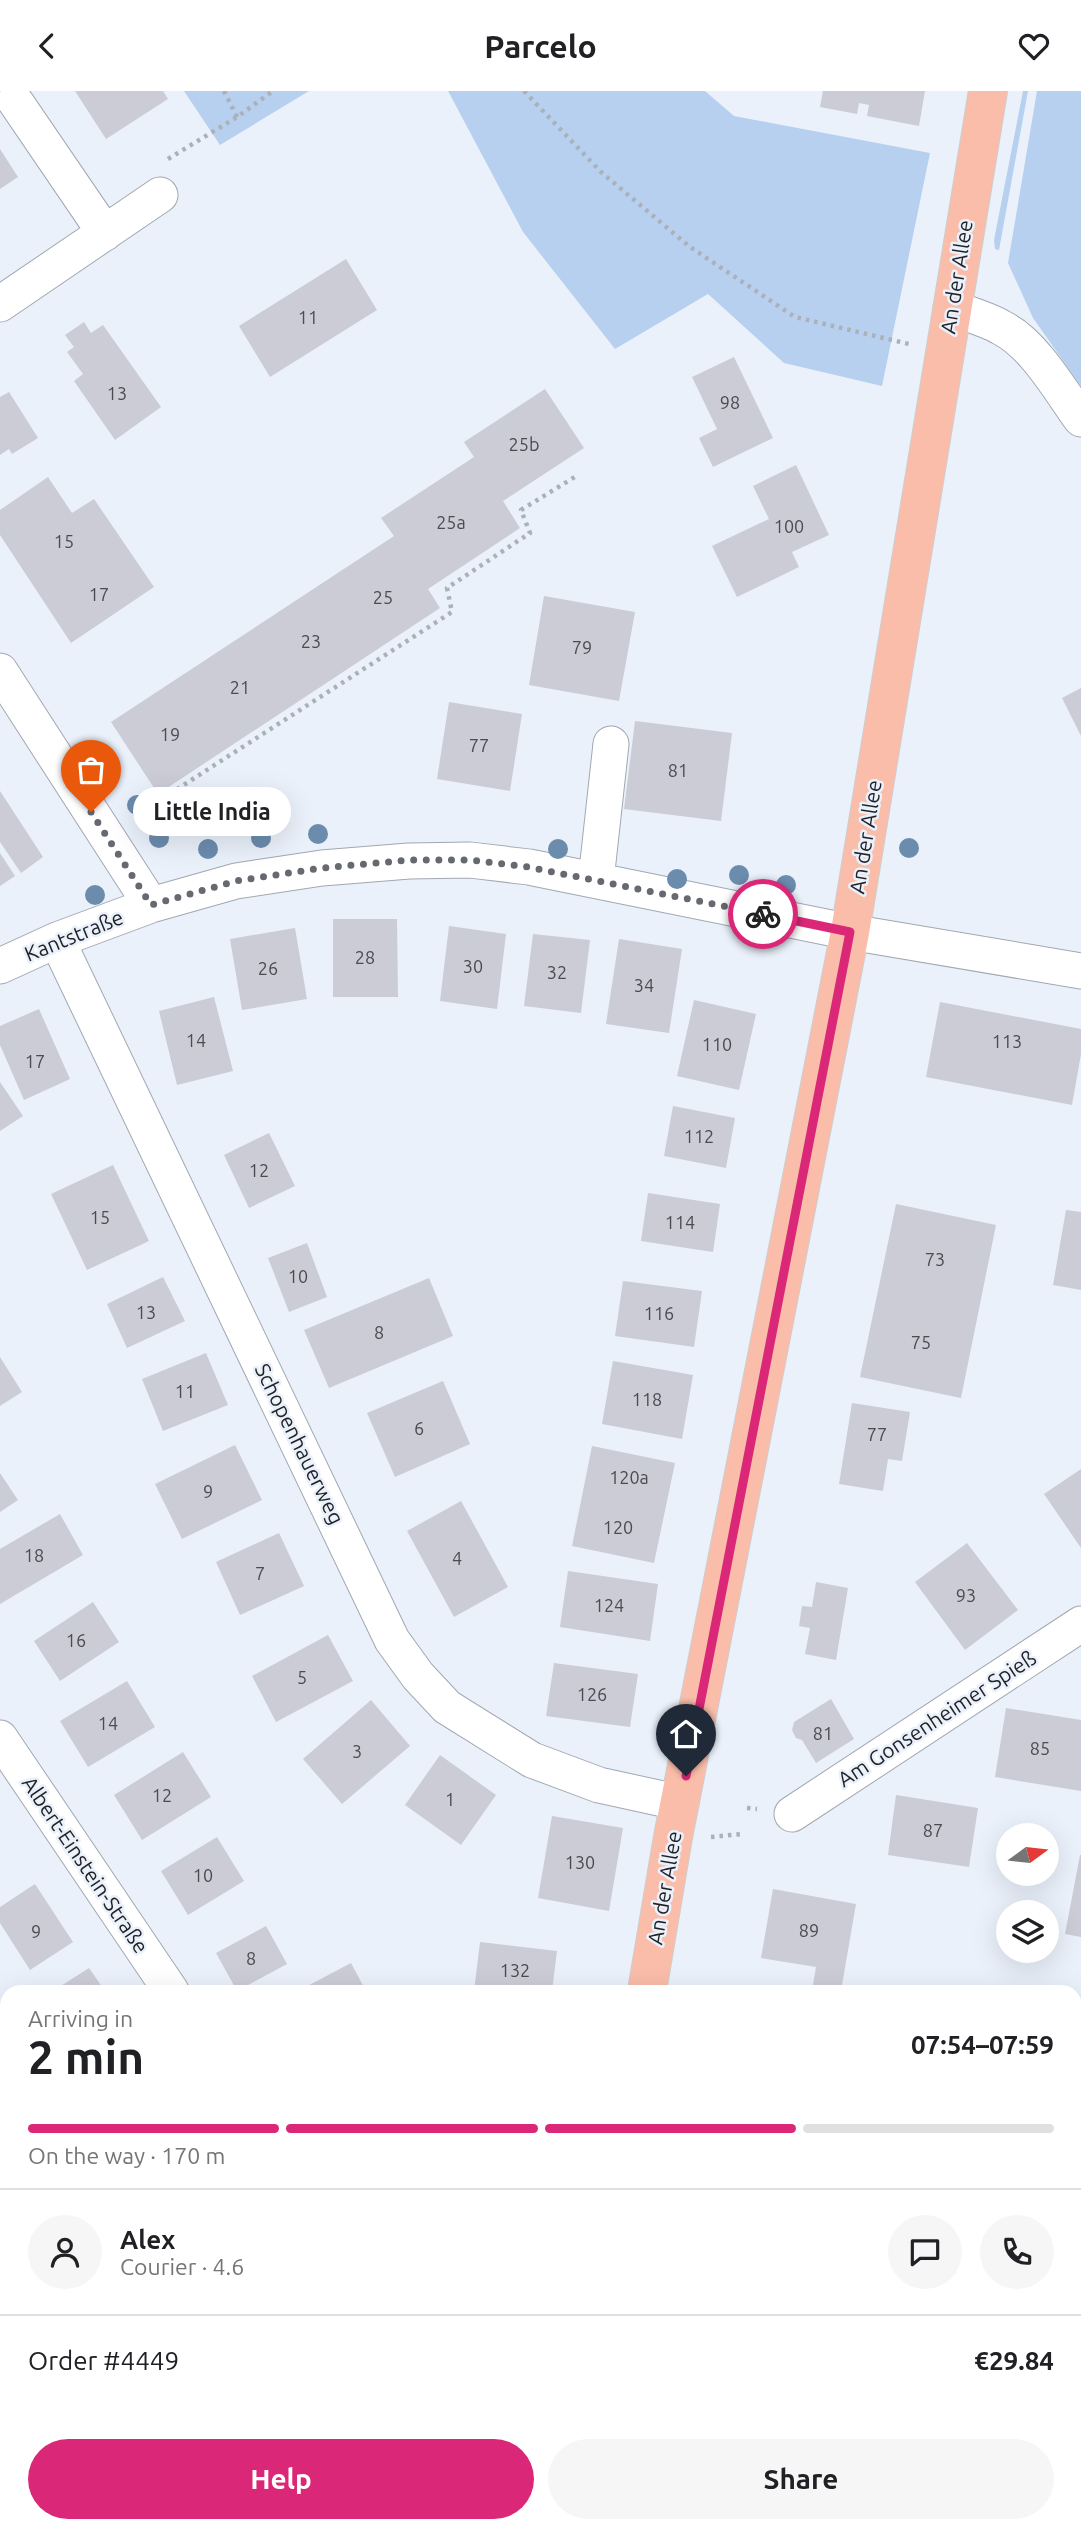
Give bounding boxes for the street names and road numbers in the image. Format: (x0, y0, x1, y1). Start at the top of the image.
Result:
street label: An der Allee (935, 218, 977, 335)
street label: An der Allee (844, 778, 886, 895)
street label: Kantstraße (21, 904, 126, 966)
street label: Schopenhauerweg (251, 1359, 349, 1528)
street label: Am Gonsenheimer Spieß (833, 1645, 1040, 1791)
street label: Albert-Einstein-Straße (18, 1772, 154, 1957)
street label: An der Allee (642, 1829, 686, 1947)

